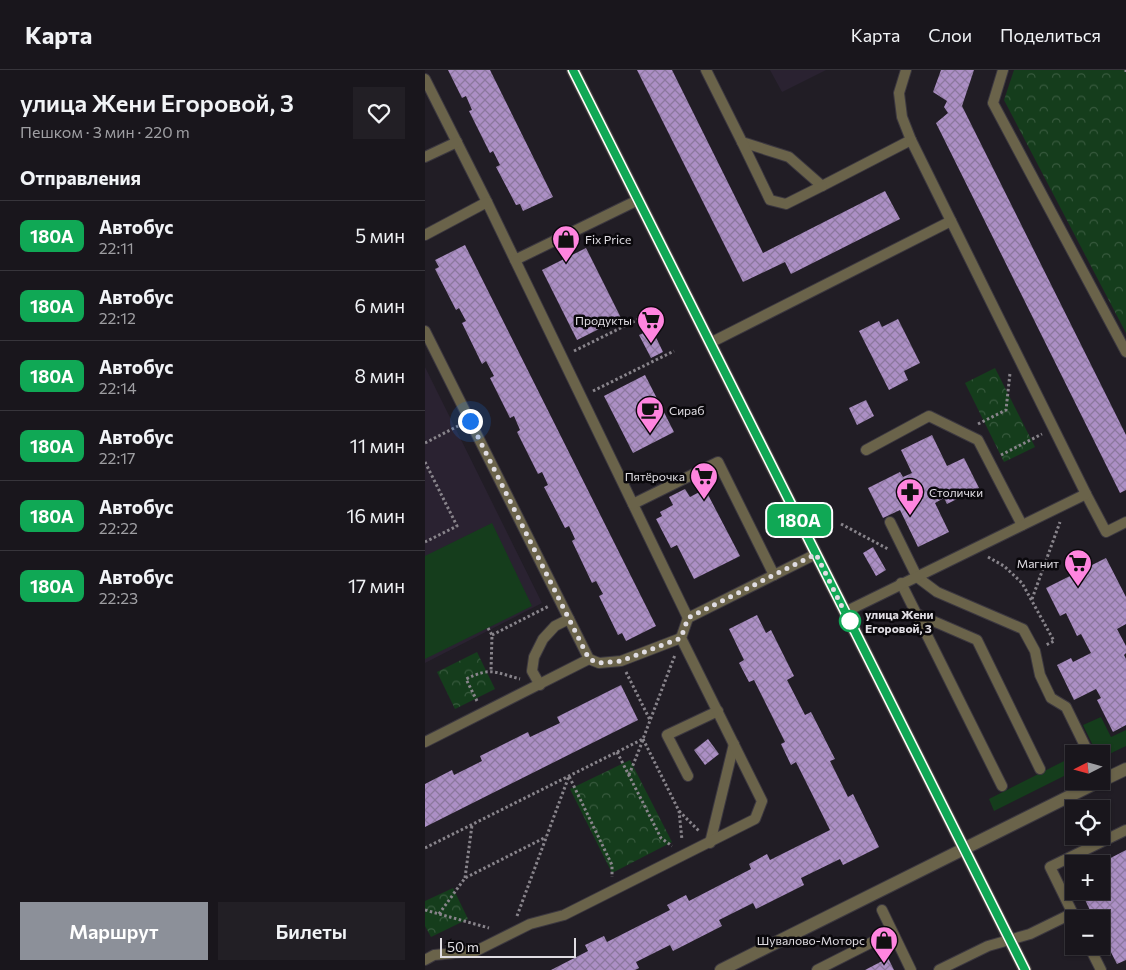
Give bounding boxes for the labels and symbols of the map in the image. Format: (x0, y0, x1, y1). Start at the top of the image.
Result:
shop icon: Fix Price (551, 224, 581, 263)
place label: Fix Price (585, 232, 631, 246)
supermarket icon: Продукты (636, 305, 666, 344)
place label: Продукты (575, 313, 632, 327)
cafe icon: Сираб (635, 395, 665, 434)
place label: Сираб (669, 403, 705, 417)
your location (458, 409, 483, 434)
supermarket icon: Пятёрочка (689, 461, 719, 500)
place label: Пятёрочка (625, 469, 685, 483)
pharmacy icon: Столички (895, 477, 925, 516)
place label: Столички (929, 485, 983, 499)
line badge: 180А (764, 504, 834, 536)
supermarket icon: Магнит (1063, 548, 1093, 587)
place label: Магнит (1017, 556, 1059, 570)
place label: улица Жени Егоровой, 3 (865, 607, 934, 635)
marker: улица Жени Егоровой, 3 (839, 610, 861, 632)
north arrow (1065, 745, 1110, 790)
shop icon: Шувалово-Моторс (869, 925, 899, 964)
place label: Шувалово-Моторс (757, 933, 865, 947)
scale bar (440, 935, 576, 958)

